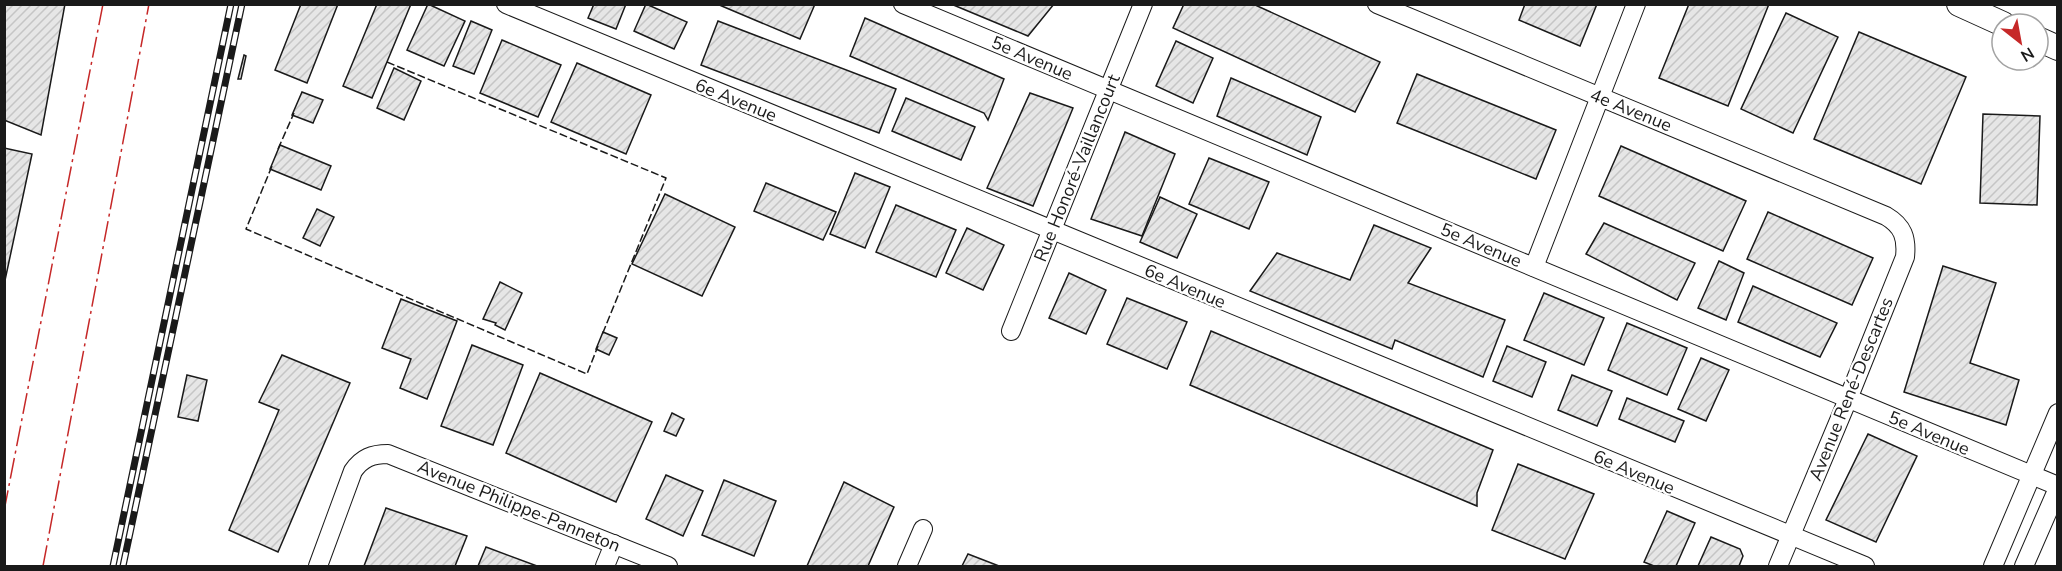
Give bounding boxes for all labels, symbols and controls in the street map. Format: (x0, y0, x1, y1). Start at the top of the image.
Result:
north arrow (1990, 12, 2050, 72)
street label: 5e Avenue (988, 30, 1076, 86)
text: N (2016, 41, 2038, 67)
street label: Rue Honoré-Vaillancourt (1028, 70, 1126, 265)
street label: 6e Avenue (692, 73, 780, 127)
street label: 4e Avenue (1587, 83, 1675, 137)
street label: 5e Avenue (1437, 217, 1525, 273)
street label: 6e Avenue (1141, 258, 1229, 314)
street label: Avenue René-Descartes (1803, 294, 1899, 484)
street label: 5e Avenue (1885, 405, 1973, 461)
street label: 6e Avenue (1590, 444, 1678, 500)
street label: Avenue Philippe-Panneton (414, 454, 624, 558)

